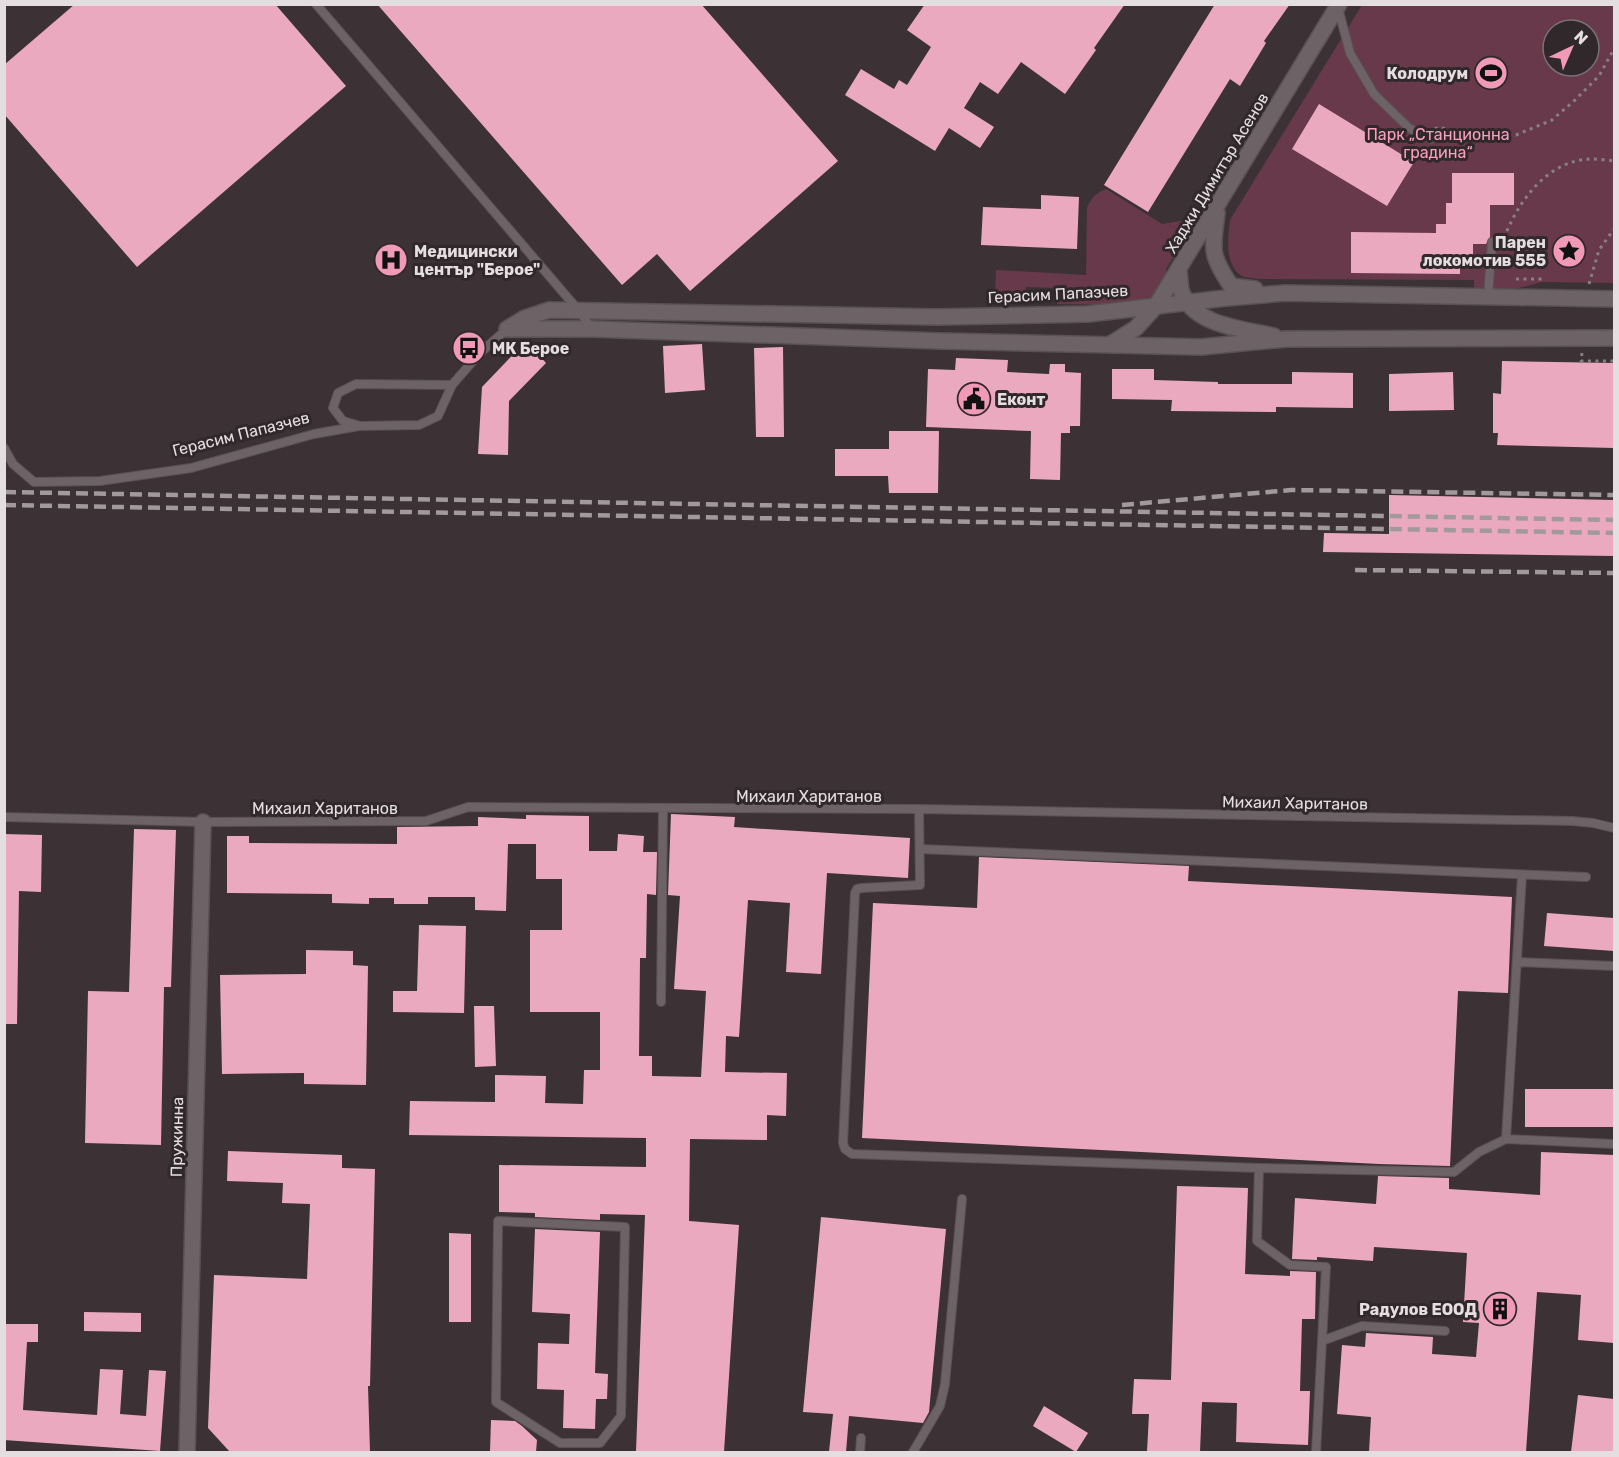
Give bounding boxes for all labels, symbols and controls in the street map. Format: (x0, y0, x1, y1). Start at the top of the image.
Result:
north arrow (1541, 18, 1601, 78)
text: N (1570, 27, 1592, 48)
sports icon: Колодрум (1473, 55, 1509, 91)
place label: Колодрум (1387, 64, 1468, 83)
street label: Хаджи Димитър Асенов (1161, 89, 1273, 257)
park label: Парк „Станционна градина“ (1366, 125, 1510, 162)
place label: Парен локомотив 555 (1423, 233, 1546, 270)
place icon: Парен локомотив 555 (1551, 233, 1587, 269)
hospital icon: Медицински център "Берое" (373, 242, 409, 278)
place label: Медицински център "Берое" (414, 242, 540, 279)
street label: Герасим Папазчев (987, 281, 1129, 307)
bus stop icon: МК Берое (451, 330, 487, 366)
place label: МК Берое (492, 339, 569, 358)
public building icon: Еконт (956, 381, 992, 417)
place label: Еконт (997, 390, 1046, 409)
street label: Герасим Папазчев (170, 408, 312, 460)
street label: Михаил Хаританов (736, 787, 882, 806)
street label: Михаил Хаританов (1222, 792, 1368, 814)
street label: Михаил Хаританов (252, 799, 398, 818)
street label: Пружинна (167, 1097, 187, 1177)
building icon: Радулов ЕООД (1482, 1291, 1518, 1327)
place label: Радулов ЕООД (1359, 1300, 1477, 1319)

